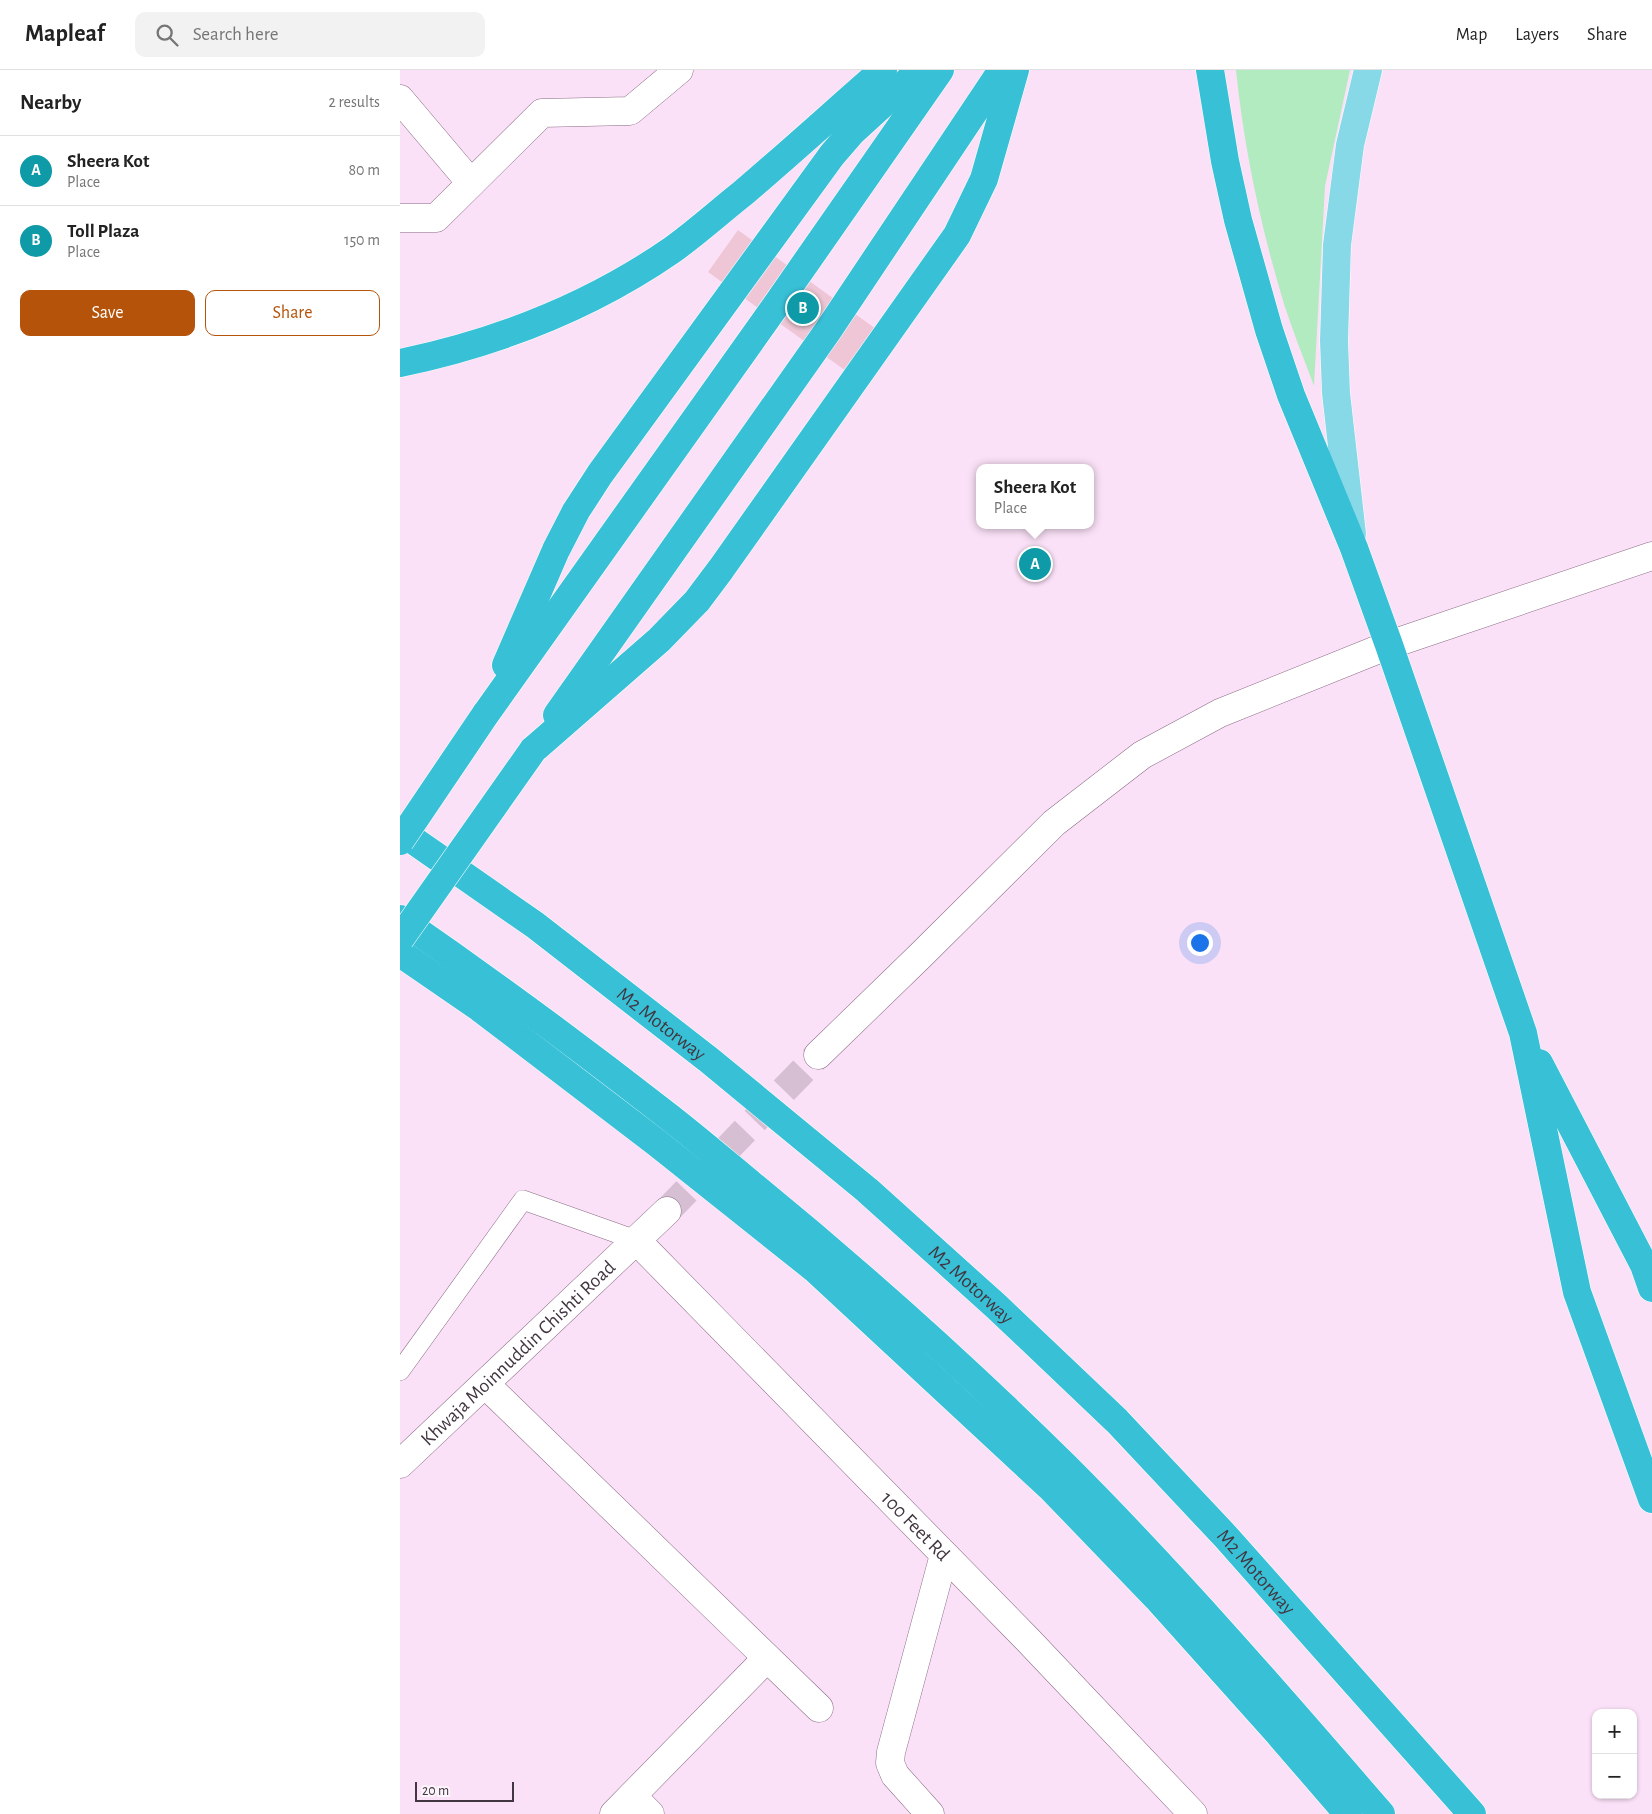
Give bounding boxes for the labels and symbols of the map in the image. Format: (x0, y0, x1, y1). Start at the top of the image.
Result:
pin: B (787, 289, 819, 327)
pin: A (1019, 545, 1051, 583)
your location (1187, 930, 1213, 956)
street label: M2 Motorway (613, 984, 710, 1065)
street label: M2 Motorway (925, 1242, 1017, 1328)
street label: Khwaja Moinnuddin Chishti Road (417, 1257, 619, 1450)
street label: 100 Feet Rd (877, 1488, 953, 1565)
street label: M2 Motorway (1213, 1526, 1299, 1619)
scale bar (415, 1779, 514, 1802)

